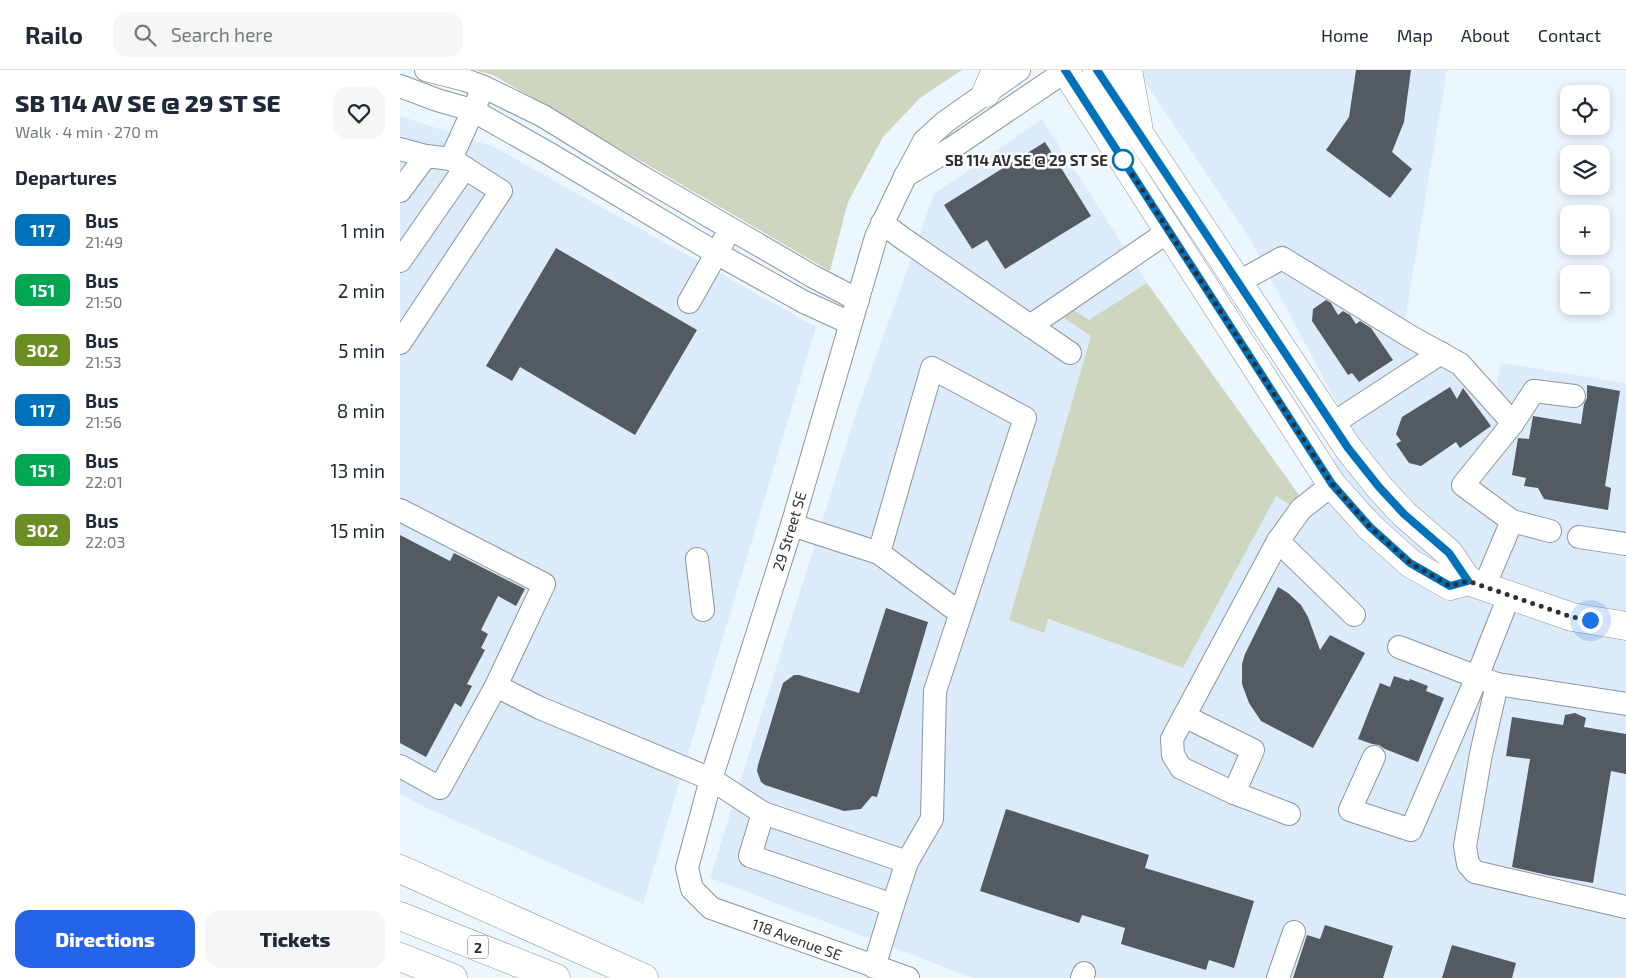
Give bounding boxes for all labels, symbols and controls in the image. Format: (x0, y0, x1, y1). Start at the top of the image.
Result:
search box (113, 12, 463, 57)
text: Railo (25, 20, 83, 49)
icon: search (131, 21, 159, 49)
text: Search here (171, 23, 273, 46)
text: Home (1321, 24, 1369, 46)
text: Map (1397, 24, 1433, 46)
text: About (1461, 24, 1510, 46)
text: Contact (1538, 24, 1601, 46)
map controls (1560, 85, 1610, 315)
button: locate (1560, 85, 1610, 135)
button: heart (333, 87, 385, 139)
text: SB 114 AV SE @ 29 ST SE (15, 88, 281, 117)
text: Walk · 4 min · 270 m (15, 122, 158, 141)
button: layers (1560, 145, 1610, 195)
marker: SB 114 AV SE @ 29 ST SE (1112, 149, 1134, 171)
place label: SB 114 AV SE @ 29 ST SE (945, 151, 1108, 169)
text: Departures (15, 166, 117, 189)
button: + (1560, 205, 1610, 255)
text: Bus (85, 209, 119, 232)
text: 117 (30, 219, 55, 241)
text: 1 min (341, 219, 385, 242)
text: 21:49 (85, 232, 123, 251)
button: − (1560, 265, 1610, 315)
text: Bus (85, 269, 119, 292)
text: 151 (30, 279, 55, 301)
text: 2 min (338, 279, 385, 302)
text: 21:50 (85, 292, 122, 311)
text: Bus (85, 329, 119, 352)
text: 302 (26, 339, 59, 361)
text: 5 min (338, 339, 385, 362)
text: 21:53 (85, 352, 122, 371)
text: Bus (85, 389, 119, 412)
text: 117 (30, 399, 55, 421)
text: 8 min (337, 399, 385, 422)
text: 21:56 (85, 412, 122, 431)
text: Bus (85, 449, 119, 472)
text: 151 (30, 459, 55, 481)
text: 13 min (330, 459, 385, 482)
text: 22:01 (85, 472, 123, 491)
street label: 29 Street SE (768, 489, 810, 573)
text: Bus (85, 509, 119, 532)
text: 302 (26, 519, 59, 541)
text: 15 min (331, 519, 385, 542)
text: 22:03 (85, 532, 125, 551)
your location (1578, 608, 1603, 633)
button: Directions (15, 910, 195, 968)
button: Tickets (205, 910, 385, 968)
street label: 118 Avenue SE (750, 914, 844, 964)
road number: 2 (468, 936, 488, 959)

